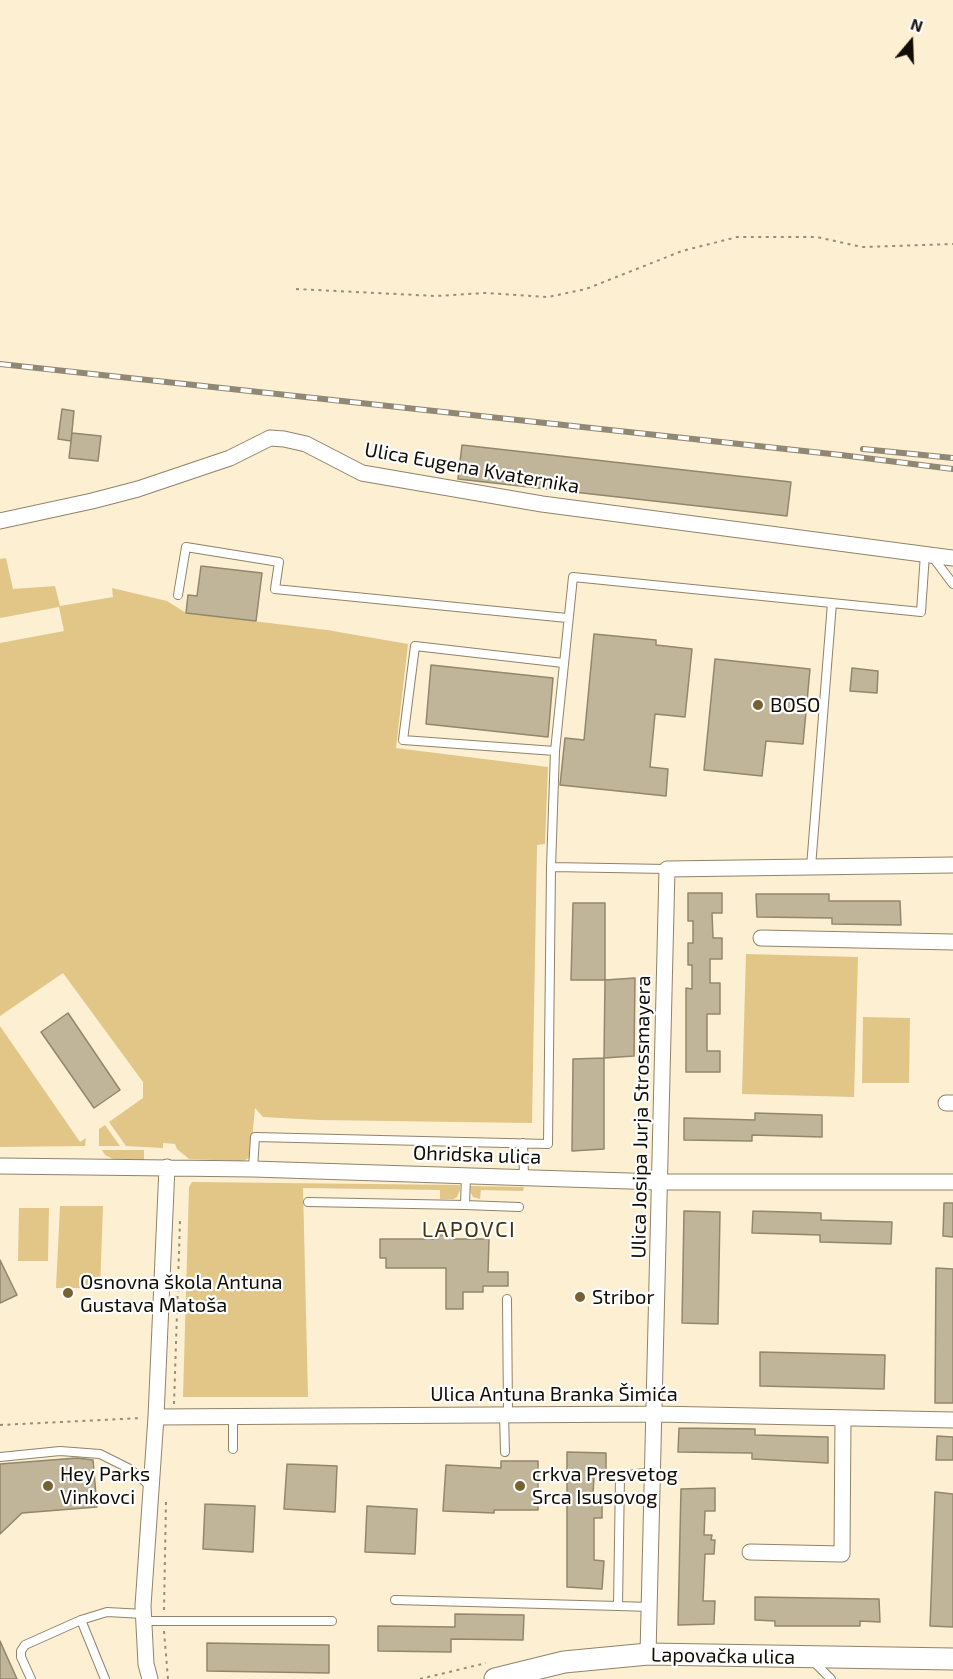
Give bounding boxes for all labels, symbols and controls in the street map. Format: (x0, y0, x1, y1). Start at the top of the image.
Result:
north arrow (881, 12, 941, 72)
text: N (908, 14, 926, 35)
street label: Ulica Eugena Kvaternika (363, 437, 581, 499)
place label: BOSO (770, 693, 820, 717)
marker: BOSO (751, 698, 765, 712)
street label: Ulica Josipa Jurja Strossmayera (627, 975, 655, 1259)
street label: Ohridska ulica (412, 1141, 542, 1169)
district label: LAPOVCI (422, 1217, 516, 1243)
place label: Osnovna škola Antuna Gustava Matoša (80, 1270, 282, 1317)
place label: Stribor (592, 1285, 654, 1309)
marker: Osnovna škola Antuna Gustava Matoša (61, 1286, 75, 1300)
marker: Stribor (573, 1290, 587, 1304)
street label: Ulica Antuna Branka Šimića (430, 1382, 678, 1406)
place label: Hey Parks Vinkovci (60, 1462, 150, 1509)
place label: crkva Presvetog Srca Isusovog (532, 1462, 678, 1509)
marker: Hey Parks Vinkovci (41, 1479, 55, 1493)
marker: crkva Presvetog Srca Isusovog (513, 1479, 527, 1493)
street label: Lapovačka ulica (651, 1643, 795, 1669)

